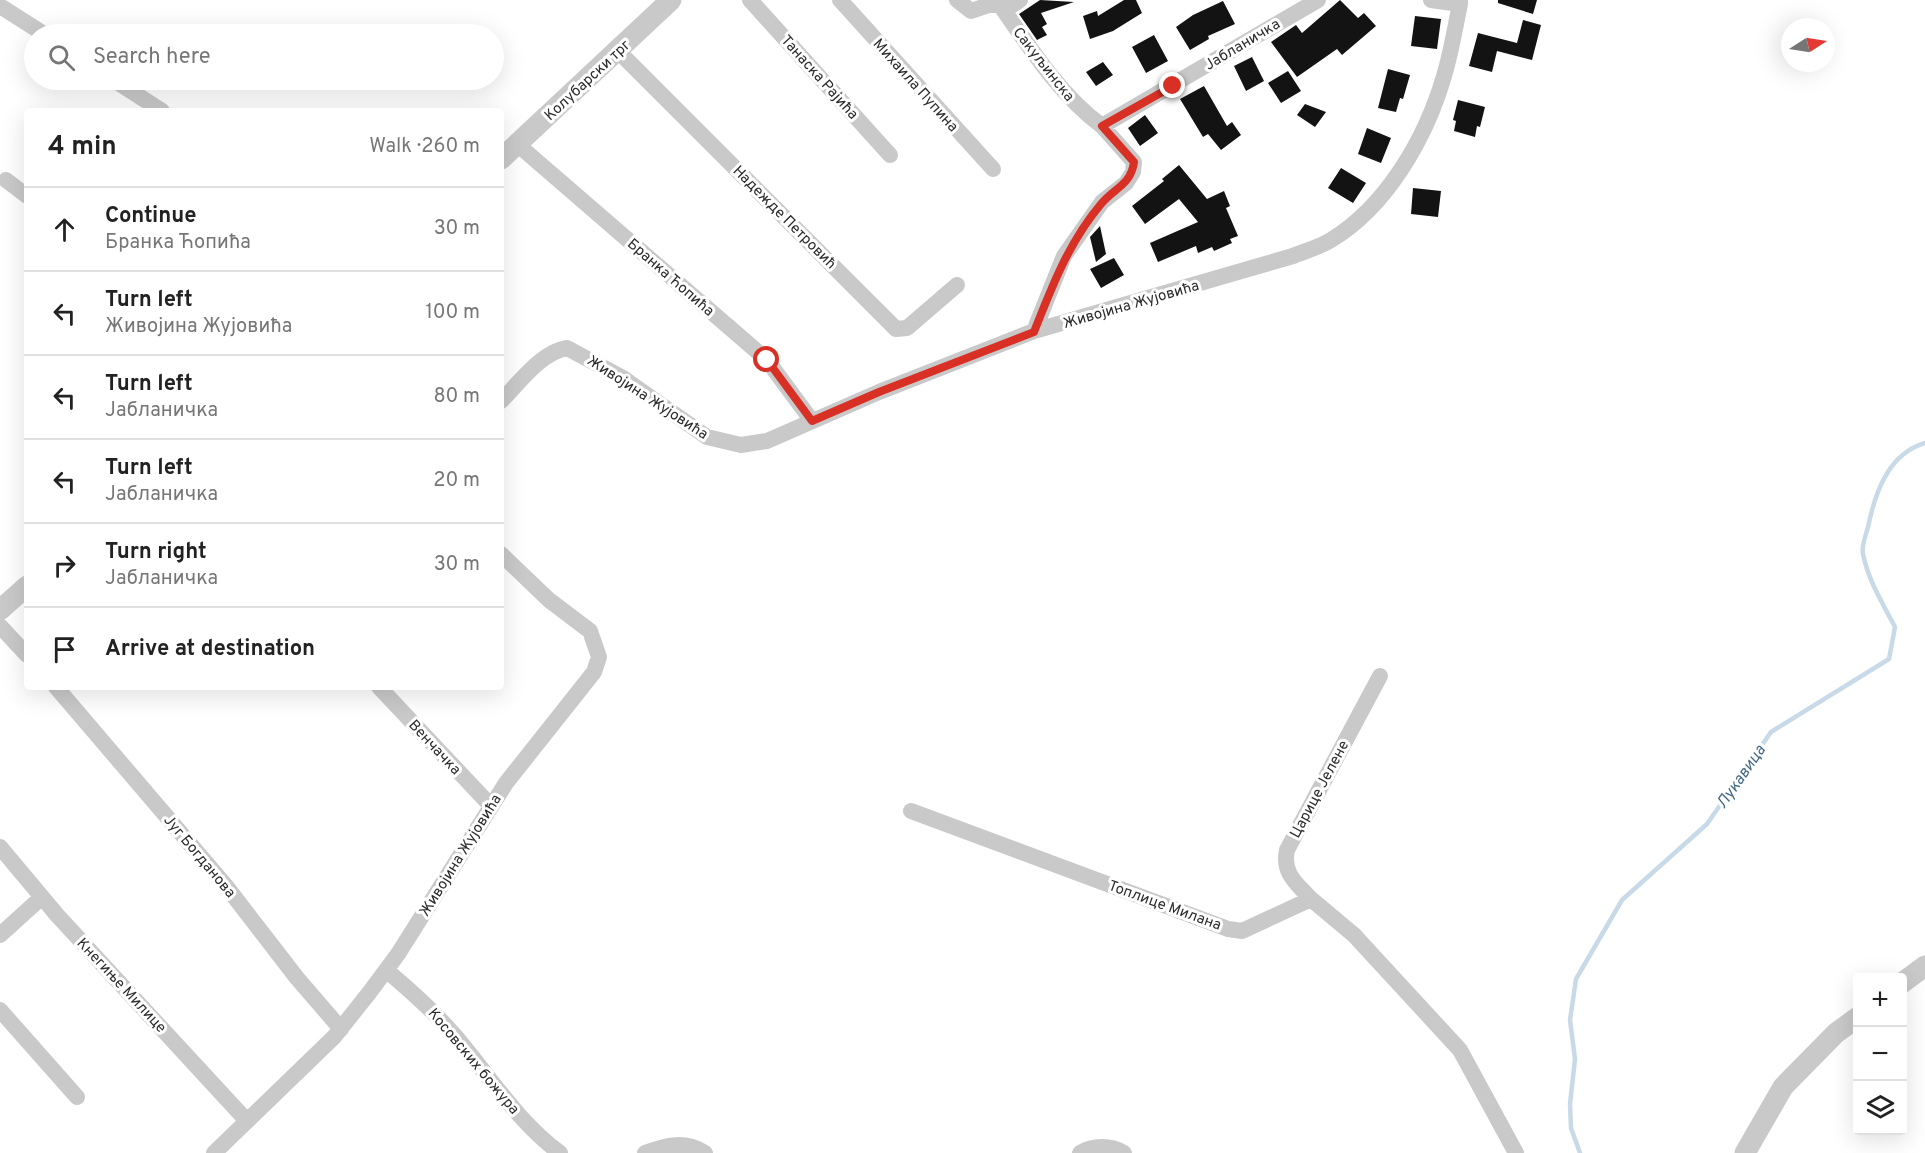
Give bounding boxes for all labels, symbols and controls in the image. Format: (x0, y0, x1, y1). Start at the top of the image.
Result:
street label: Јабланичка (1202, 15, 1284, 75)
north arrow (1781, 18, 1835, 72)
search box (24, 24, 504, 90)
street label: Сакуљинска (1008, 24, 1078, 106)
street label: Танаска Рајића (776, 32, 862, 124)
street label: Михаила Пупина (868, 35, 962, 137)
street label: Колубарски трг (541, 36, 635, 126)
icon: search (45, 41, 78, 74)
text: Search here (93, 44, 211, 71)
route end (1159, 72, 1185, 98)
text: 4 min (48, 131, 117, 164)
text: Walk · 260 m (369, 134, 480, 160)
street label: Надежде Петровић (728, 162, 840, 274)
text: Continue (105, 203, 196, 230)
icon: ahead (48, 213, 81, 246)
text: 30 m (434, 216, 480, 242)
text: Бранка Ћопића (105, 230, 251, 256)
street label: Бранка Ћопића (623, 235, 718, 321)
street label: Живојина Жујовића (1061, 277, 1202, 334)
text: Turn left (105, 287, 193, 314)
icon: left (48, 297, 81, 330)
text: 100 m (425, 300, 480, 326)
text: Живојина Жујовића (105, 314, 292, 340)
route start (753, 346, 779, 372)
street label: Живојина Жујовића (583, 352, 711, 444)
text: Turn left (105, 371, 193, 398)
icon: left (48, 381, 81, 414)
text: 80 m (434, 384, 480, 410)
text: Јабланичка (105, 398, 218, 424)
text: Turn left (105, 455, 193, 482)
icon: left (48, 465, 81, 498)
text: 20 m (433, 468, 480, 494)
text: Јабланичка (105, 482, 218, 508)
text: Turn right (105, 539, 207, 566)
icon: right (48, 549, 81, 582)
text: 30 m (434, 552, 480, 578)
text: Јабланичка (105, 566, 218, 592)
icon: arrive (48, 633, 81, 666)
text: Arrive at destination (105, 636, 315, 663)
street label: Венчачка (403, 716, 464, 780)
street label: Царице Јелене (1287, 738, 1354, 842)
water label: Лукавица (1713, 741, 1771, 813)
street label: Живојина Жујовића (416, 791, 507, 920)
street label: Југ Богданова (159, 812, 239, 902)
street label: Топлице Милана (1105, 877, 1224, 936)
street label: Кнегиње Милице (72, 935, 170, 1038)
map controls (1853, 973, 1907, 1135)
button: + (1853, 973, 1907, 1027)
street label: Косовских божура (423, 1005, 523, 1119)
button: − (1853, 1027, 1907, 1081)
button: layers (1853, 1081, 1907, 1135)

